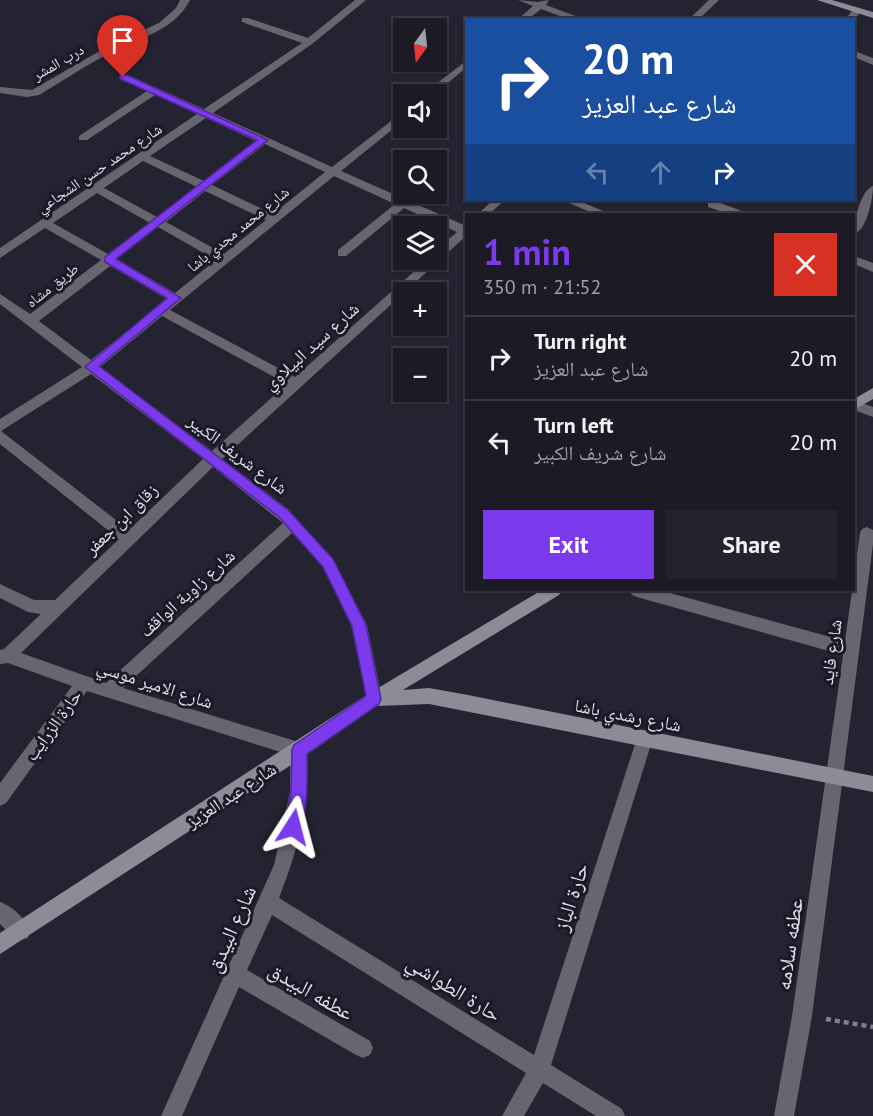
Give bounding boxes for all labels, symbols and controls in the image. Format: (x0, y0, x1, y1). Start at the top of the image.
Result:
pin (97, 15, 148, 77)
north arrow (393, 18, 447, 72)
map controls (393, 18, 447, 402)
icon: arrive (106, 24, 139, 57)
text: 20 m (582, 31, 674, 86)
street label: درب المشر (28, 40, 87, 85)
icon: right (483, 42, 561, 120)
button: sound (393, 84, 447, 138)
text: شارع عبد العزيز (582, 86, 736, 120)
street label: شارع محمد حسن الشجاعي (33, 119, 167, 219)
button: search (393, 150, 447, 204)
icon: left (581, 156, 614, 189)
icon: ahead (644, 156, 677, 189)
icon: right (707, 156, 740, 189)
street label: شارع محمد مجدي باشا (183, 182, 295, 278)
button: layers (393, 216, 447, 270)
text: 1 min (483, 228, 571, 275)
button: close (774, 233, 837, 296)
street label: طريق مشاه (22, 259, 83, 312)
text: 350 m · 21:52 (483, 274, 601, 300)
button: + (393, 282, 447, 336)
street label: شارع سيد البيلاوي (258, 297, 366, 398)
text: Turn right (534, 327, 626, 355)
icon: right (483, 342, 516, 375)
text: 20 m (789, 344, 837, 372)
button: − (393, 348, 447, 402)
text: شارع عبد العزيز (534, 356, 648, 382)
street label: شارع شريف الكبير (183, 408, 293, 499)
text: Turn left (534, 411, 614, 439)
icon: left (483, 426, 516, 459)
text: 20 m (789, 428, 837, 456)
text: شارع شريف الكبير (534, 440, 666, 466)
street label: زقاق ابن جعفر (79, 478, 163, 560)
button: Exit (483, 510, 654, 579)
button: Share (666, 510, 837, 579)
street label: شارع زاوية الواقف (134, 544, 240, 642)
street label: شارع فايد (815, 618, 847, 686)
street label: شارع الامير موسي (93, 654, 216, 717)
street label: حارة الزرايب (19, 685, 87, 765)
street label: شارع رشدي باشا (572, 693, 683, 740)
street label: شارع عبد العزيز (181, 757, 280, 833)
position arrow (261, 795, 325, 859)
street label: حارة الباز (547, 860, 595, 935)
street label: شارع البيدق (200, 881, 262, 977)
street label: عطفه سلامه (769, 896, 809, 992)
street label: حارة الطواشي (400, 948, 506, 1031)
street label: عطفه البيدق (264, 956, 359, 1026)

